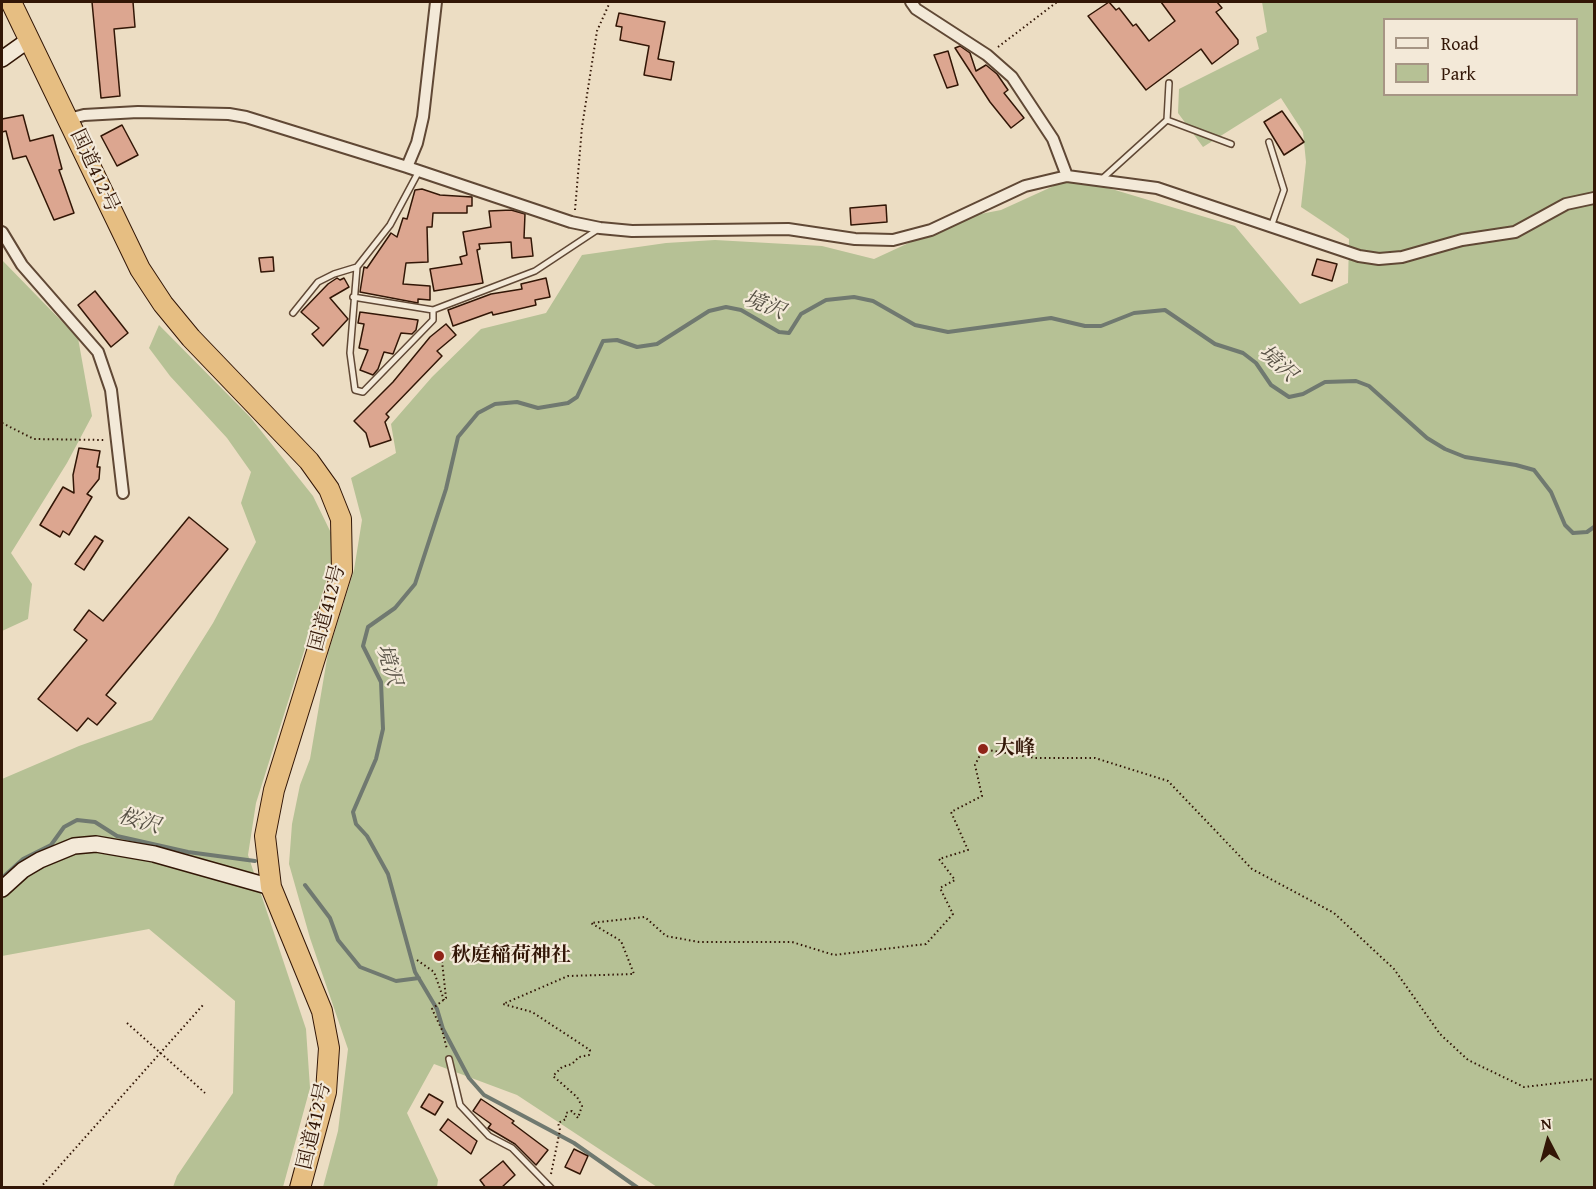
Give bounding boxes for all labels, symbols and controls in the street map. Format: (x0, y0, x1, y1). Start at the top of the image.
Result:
legend (1383, 18, 1578, 96)
text: Road (1441, 30, 1479, 57)
text: Park (1441, 60, 1476, 87)
street label: 国道412号 (64, 126, 124, 216)
water label: 境沢 (740, 286, 788, 326)
water label: 境沢 (1253, 340, 1301, 388)
street label: 国道412号 (305, 562, 351, 654)
water label: 境沢 (370, 641, 406, 689)
place label: 大峰 (995, 737, 1035, 761)
marker: 大峰 (976, 742, 990, 756)
water label: 桜沢 (115, 804, 163, 840)
place label: 秋庭稲荷神社 (451, 944, 571, 968)
marker: 秋庭稲荷神社 (432, 949, 446, 963)
street label: 国道412号 (293, 1080, 337, 1172)
north arrow (1518, 1111, 1578, 1171)
text: N (1540, 1111, 1553, 1136)

